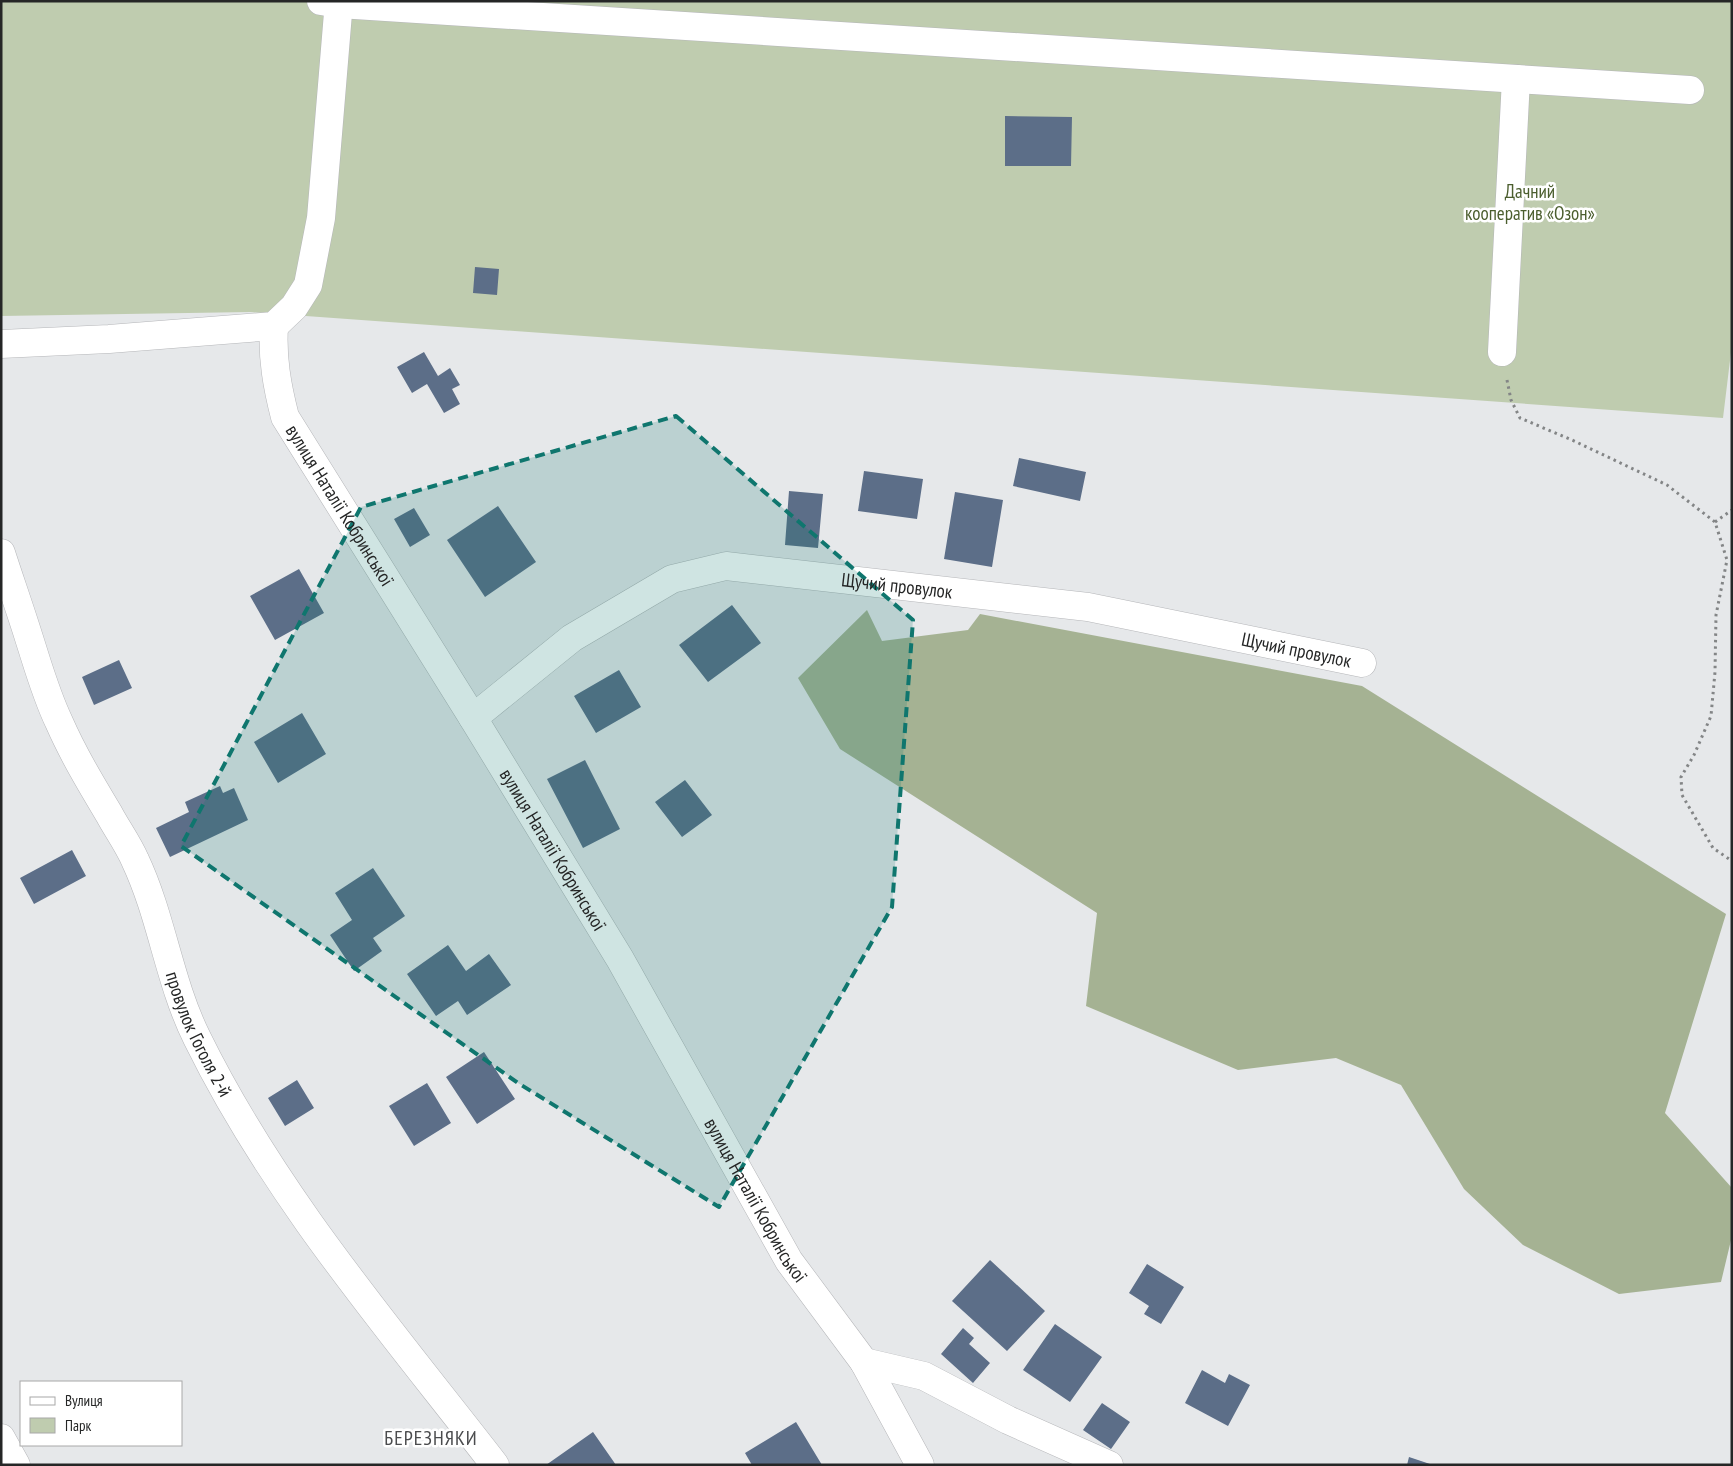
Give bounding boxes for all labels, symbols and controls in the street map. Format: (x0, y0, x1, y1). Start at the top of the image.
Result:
park label: Дачний кооператив «Озон» (1465, 179, 1595, 225)
street label: вулиця Наталії Кобринської (281, 420, 399, 590)
street label: Щучий провулок (840, 567, 954, 604)
street label: Щучий провулок (1239, 627, 1354, 673)
street label: вулиця Наталії Кобринської (495, 764, 612, 935)
street label: провулок Гоголя 2-й (161, 968, 238, 1101)
street label: вулиця Наталії Кобринської (699, 1114, 813, 1287)
legend (20, 1381, 182, 1446)
text: Вулиця (65, 1391, 103, 1410)
text: Парк (65, 1416, 91, 1435)
district label: БЕРЕЗНЯКИ (384, 1425, 478, 1451)

